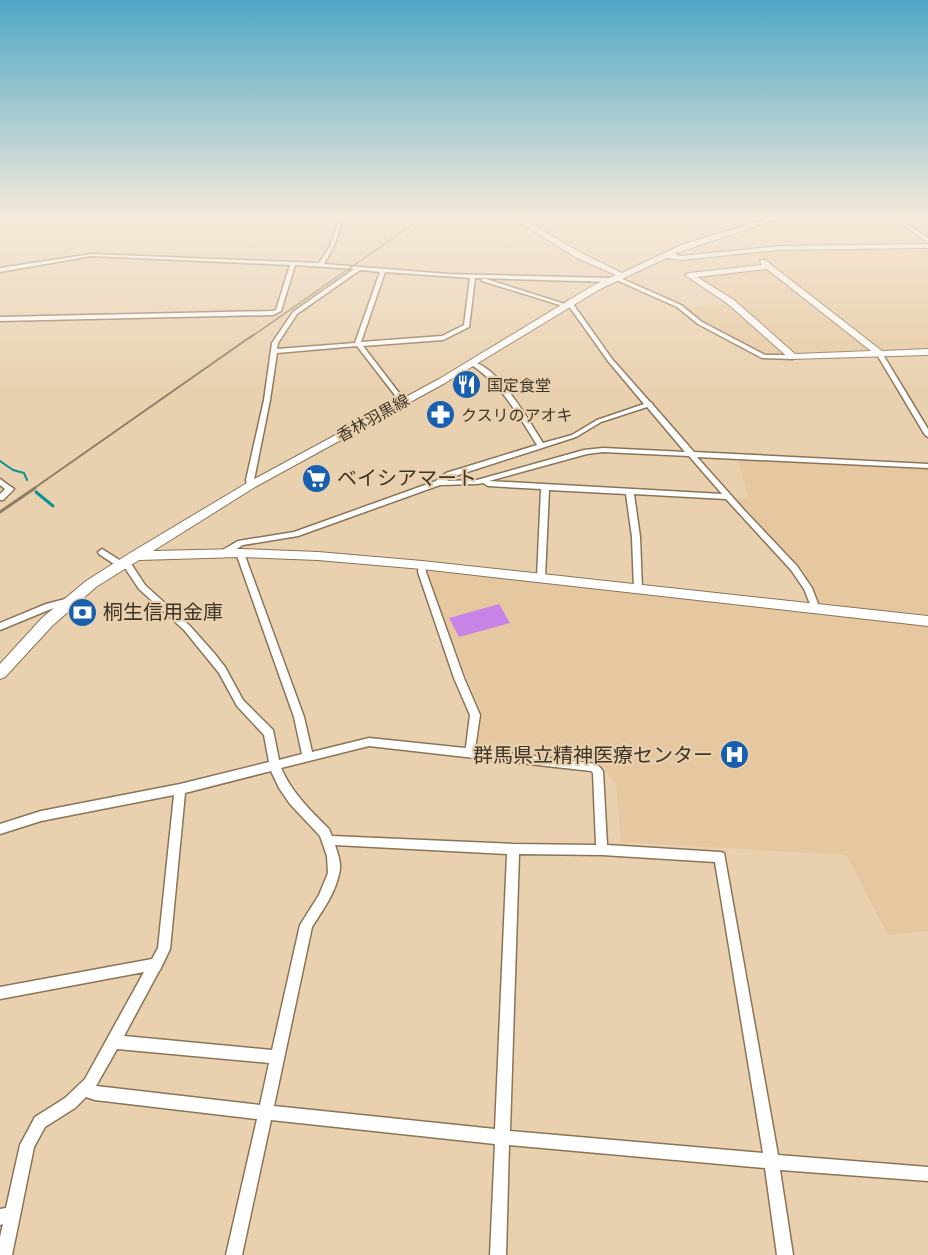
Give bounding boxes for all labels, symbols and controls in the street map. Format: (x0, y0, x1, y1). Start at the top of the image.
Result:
restaurant icon: 国定食堂 (450, 369, 482, 401)
place label: 国定食堂 (487, 376, 551, 395)
street label: 香林羽黒線 (333, 390, 413, 446)
pharmacy icon: クスリのアオキ (424, 399, 456, 431)
place label: クスリのアオキ (461, 406, 573, 425)
supermarket icon: ベイシアマート (300, 462, 332, 494)
place label: ベイシアマート (337, 467, 477, 490)
bank icon: 桐生信用金庫 (66, 596, 98, 628)
place label: 桐生信用金庫 (103, 601, 223, 624)
hospital icon: 群馬県立精神医療センター (718, 739, 750, 771)
place label: 群馬県立精神医療センター (473, 744, 713, 767)

